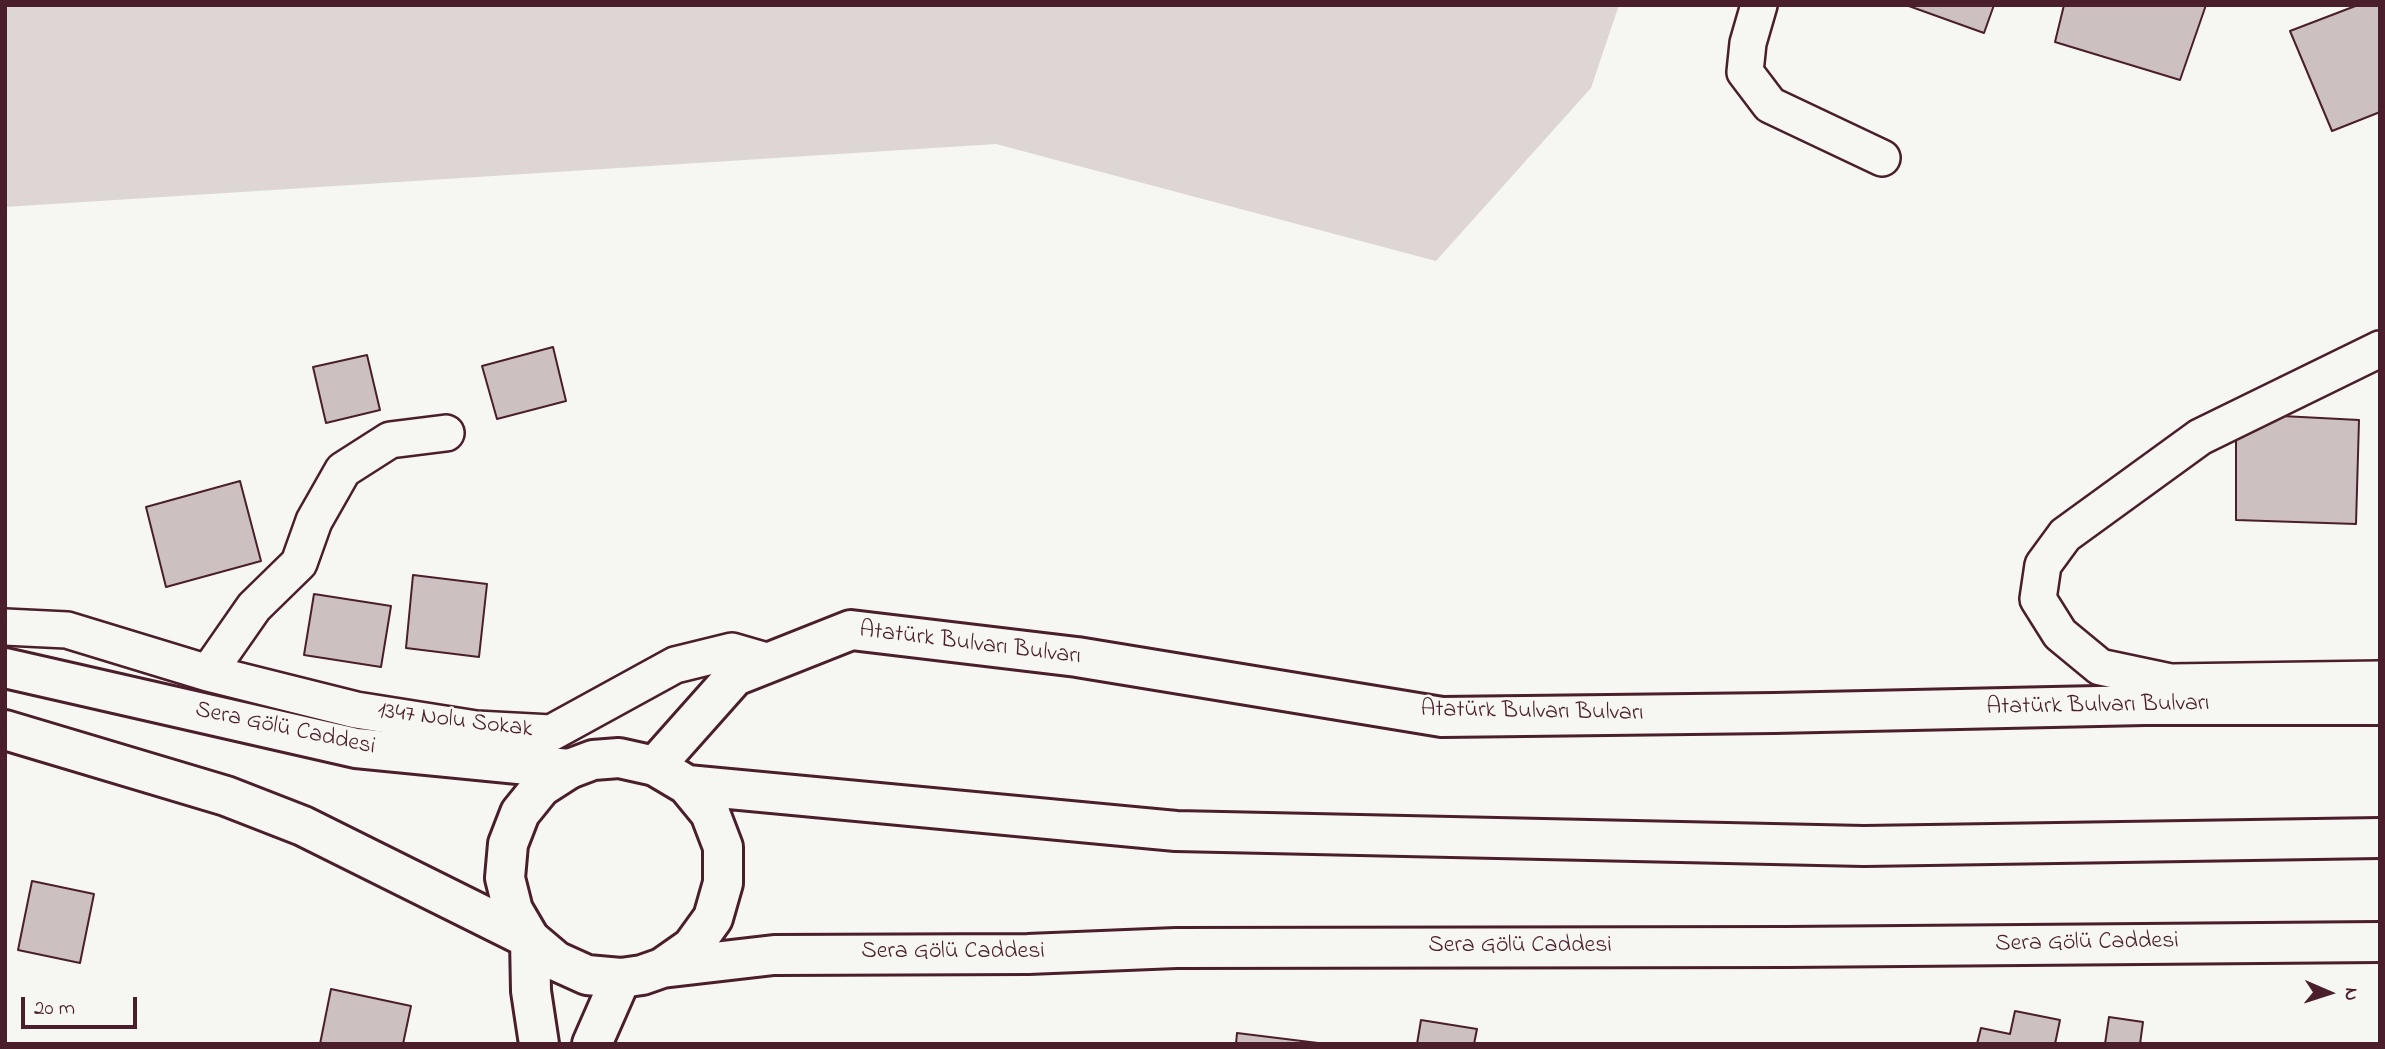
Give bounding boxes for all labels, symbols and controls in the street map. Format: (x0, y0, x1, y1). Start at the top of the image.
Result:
street label: Atatürk Bulvarı Bulvarı (858, 617, 1082, 673)
street label: Atatürk Bulvarı Bulvarı (1986, 691, 2210, 723)
street label: Sera Gölü Caddesi (192, 697, 378, 763)
street label: Atatürk Bulvarı Bulvarı (1420, 697, 1644, 729)
street label: 1347 Nolu Sokak (376, 698, 534, 746)
street label: Sera Gölü Caddesi (1995, 928, 2179, 960)
street label: Sera Gölü Caddesi (1428, 933, 1612, 961)
street label: Sera Gölü Caddesi (861, 939, 1045, 967)
north arrow (2294, 958, 2364, 1028)
scale bar (24, 982, 140, 1026)
text: N (2337, 987, 2364, 1001)
text: 20 m (34, 994, 75, 1024)

